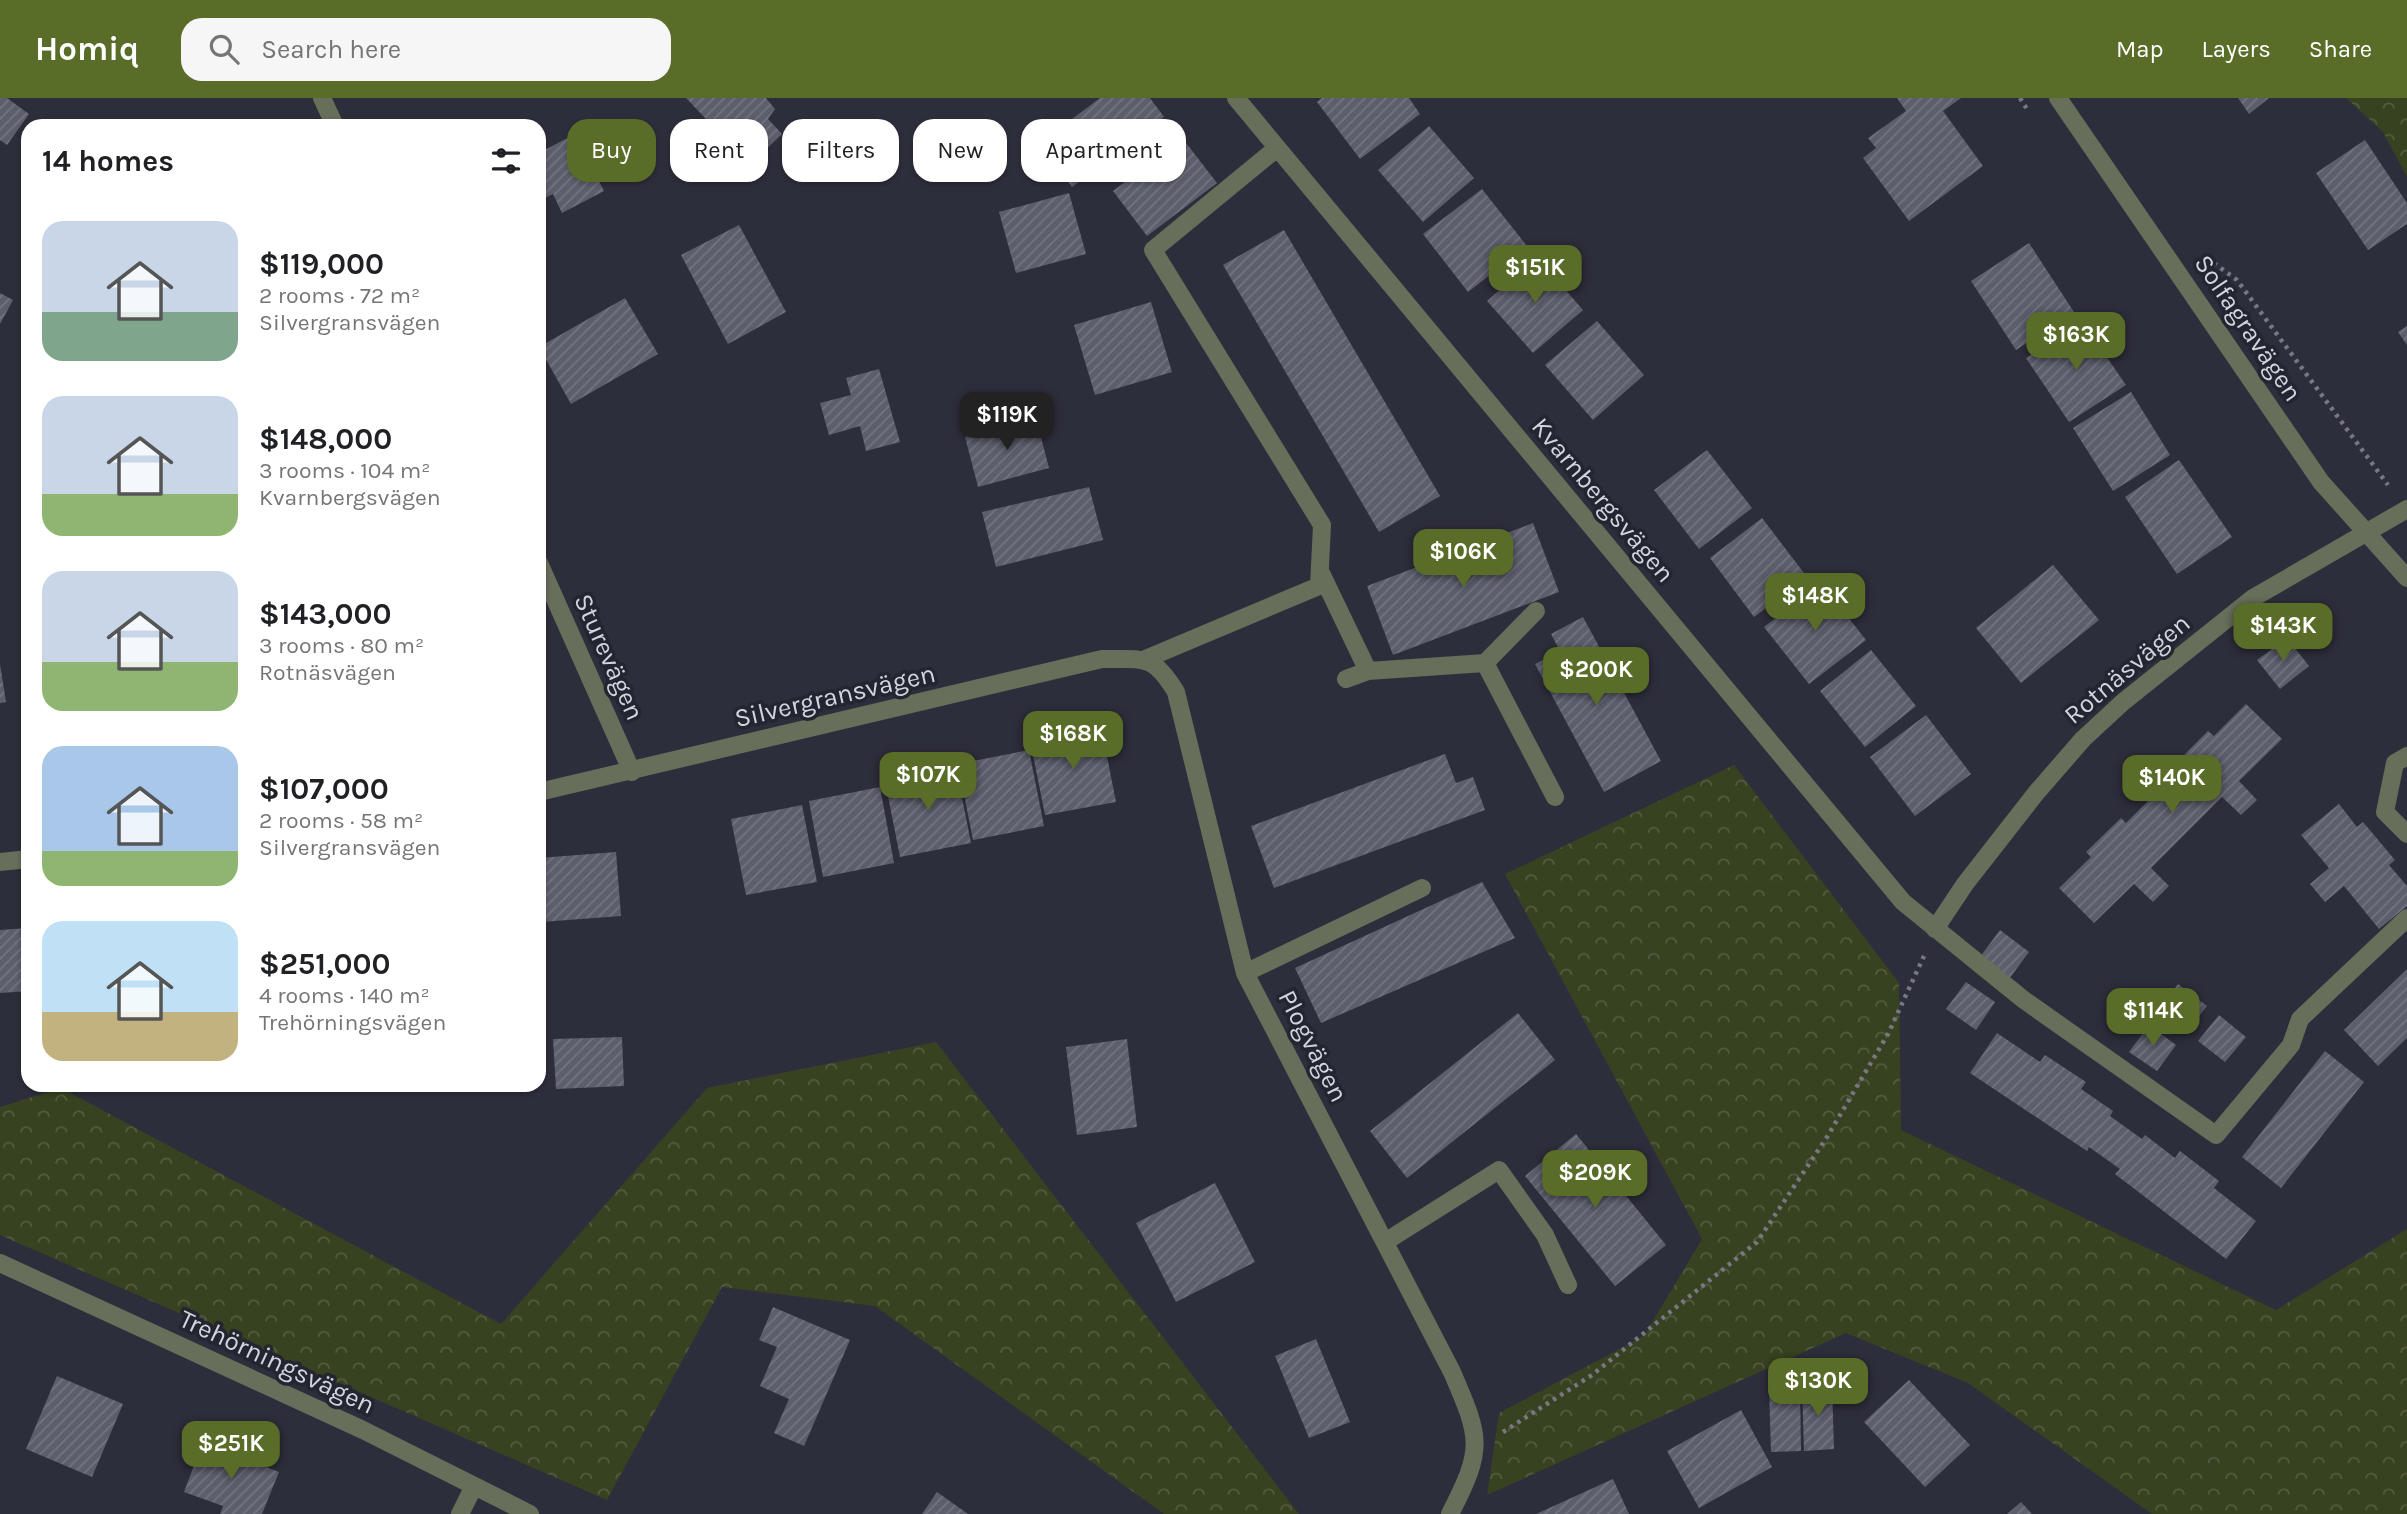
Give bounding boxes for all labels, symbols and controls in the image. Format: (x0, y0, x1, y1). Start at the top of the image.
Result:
search box (181, 18, 671, 81)
text: Homiq (35, 30, 139, 68)
icon: search (205, 30, 243, 68)
text: Search here (261, 34, 401, 65)
text: Map (2116, 35, 2164, 63)
text: Layers (2202, 35, 2271, 63)
text: Share (2309, 35, 2372, 63)
chip: Buy (567, 119, 656, 182)
chip: Rent (670, 119, 768, 182)
chip: Filters (782, 119, 899, 182)
chip: New (913, 119, 1007, 182)
chip: Apartment (1021, 119, 1186, 182)
icon: filters (487, 142, 525, 180)
text: 14 homes (42, 143, 174, 179)
text: $119,000 (259, 246, 384, 282)
pin: $151K (1486, 246, 1584, 305)
icon: home (98, 249, 182, 333)
street label: Solfagravägen (2188, 249, 2308, 407)
text: $151K (1505, 254, 1565, 281)
text: 2 rooms · 72 m² (259, 282, 420, 309)
text: Silvergransvägen (259, 309, 440, 336)
pin: $163K (2027, 313, 2125, 372)
text: $163K (2042, 321, 2110, 348)
pin: $119K (958, 392, 1056, 452)
text: $119K (976, 401, 1038, 428)
street label: Kvarnbergsvägen (1525, 411, 1681, 589)
text: $148,000 (259, 421, 392, 457)
icon: home (98, 424, 182, 508)
text: 3 rooms · 104 m² (259, 457, 430, 484)
text: Kvarnbergsvägen (259, 484, 441, 511)
pin: $106K (1414, 530, 1512, 589)
text: $106K (1429, 538, 1497, 565)
pin: $148K (1766, 574, 1864, 633)
text: $148K (1781, 582, 1849, 609)
street label: Sturevägen (567, 589, 651, 725)
text: $143,000 (259, 596, 391, 632)
icon: home (98, 599, 182, 683)
pin: $143K (2234, 603, 2332, 663)
street label: Rotnäsvägen (2058, 607, 2196, 731)
text: $143K (2249, 612, 2317, 639)
text: 3 rooms · 80 m² (259, 632, 424, 659)
pin: $200K (1547, 648, 1645, 707)
text: $200K (1559, 656, 1633, 683)
street label: Silvergransvägen (732, 658, 938, 734)
text: Rotnäsvägen (259, 659, 396, 686)
pin: $168K (1024, 712, 1122, 771)
text: $168K (1039, 720, 1107, 747)
pin: $107K (879, 752, 977, 812)
pin: $140K (2123, 756, 2221, 815)
text: $107K (895, 761, 961, 788)
text: $140K (2138, 764, 2206, 791)
text: $107,000 (259, 771, 389, 807)
icon: home (98, 774, 182, 858)
text: 2 rooms · 58 m² (259, 807, 423, 834)
text: Silvergransvägen (259, 834, 440, 861)
text: $251,000 (259, 946, 391, 982)
icon: home (98, 949, 182, 1033)
text: 4 rooms · 140 m² (259, 982, 430, 1009)
street label: Plogvägen (1272, 985, 1354, 1107)
pin: $114K (2104, 988, 2202, 1048)
text: $114K (2123, 997, 2183, 1024)
text: Trehörningsvägen (259, 1009, 446, 1036)
pin: $209K (1546, 1150, 1644, 1210)
text: $209K (1558, 1159, 1632, 1186)
street label: Trehörningsvägen (175, 1303, 379, 1421)
pin: $130K (1769, 1358, 1867, 1418)
text: $130K (1784, 1367, 1852, 1394)
pin: $251K (182, 1422, 280, 1481)
text: $251K (198, 1430, 264, 1457)

